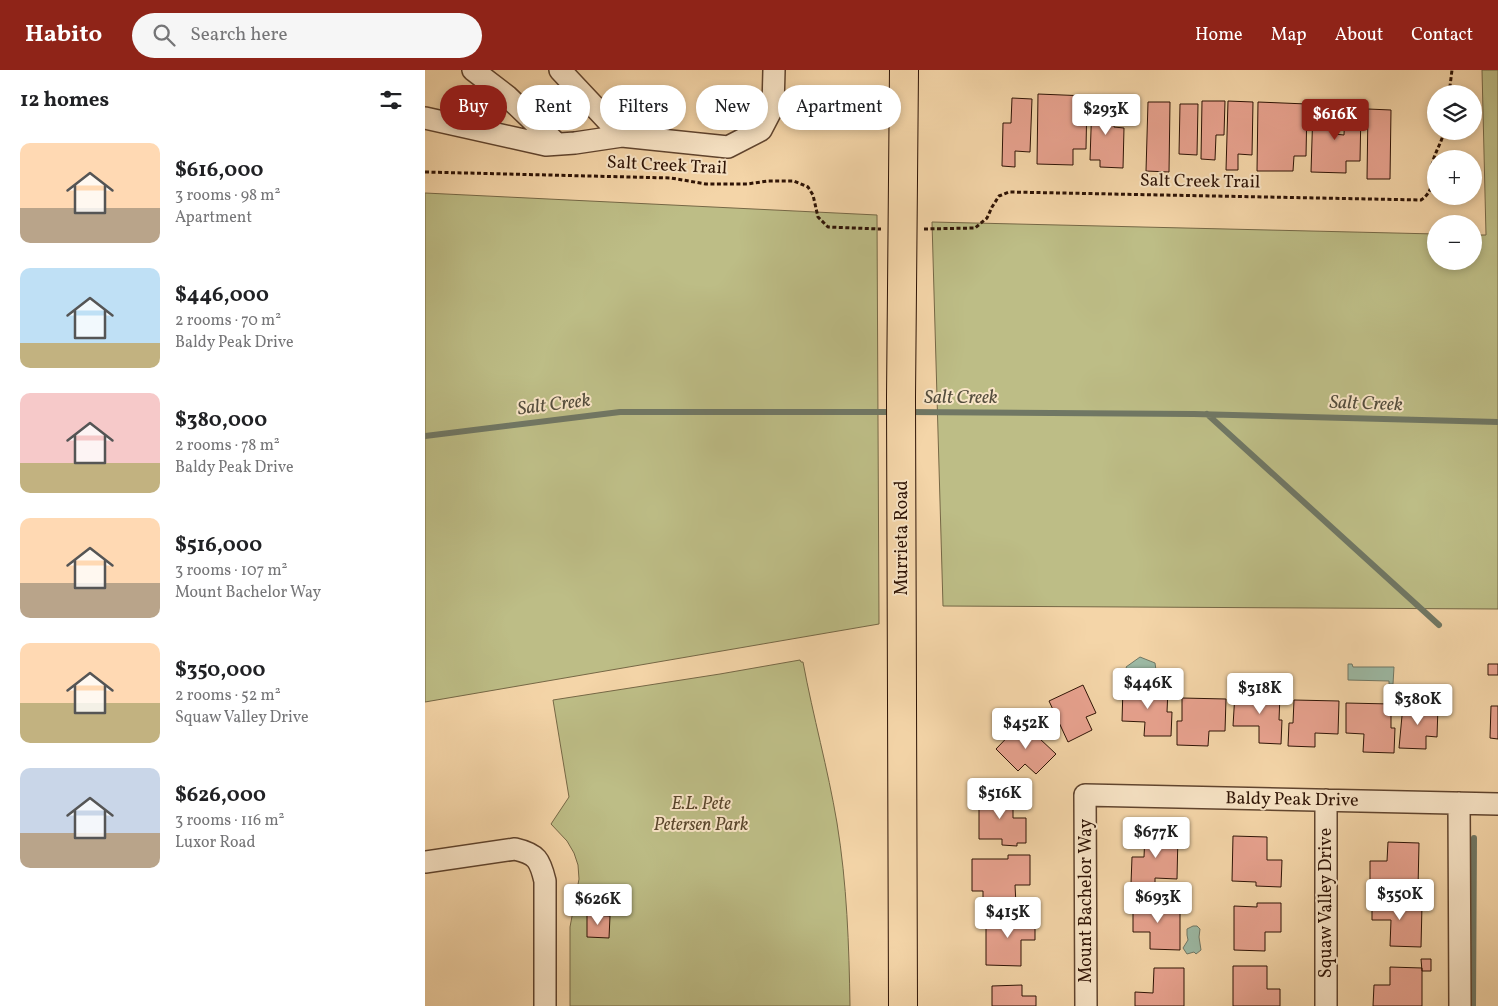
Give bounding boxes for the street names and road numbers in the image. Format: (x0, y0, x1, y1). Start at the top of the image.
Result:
street label: Salt Creek Trail (606, 150, 728, 182)
street label: Salt Creek Trail (1140, 168, 1260, 196)
street label: Murrieta Road (890, 480, 915, 596)
street label: Baldy Peak Drive (1225, 786, 1359, 814)
street label: Mount Bachelor Way (1074, 819, 1099, 983)
street label: Squaw Valley Drive (1314, 828, 1339, 978)

